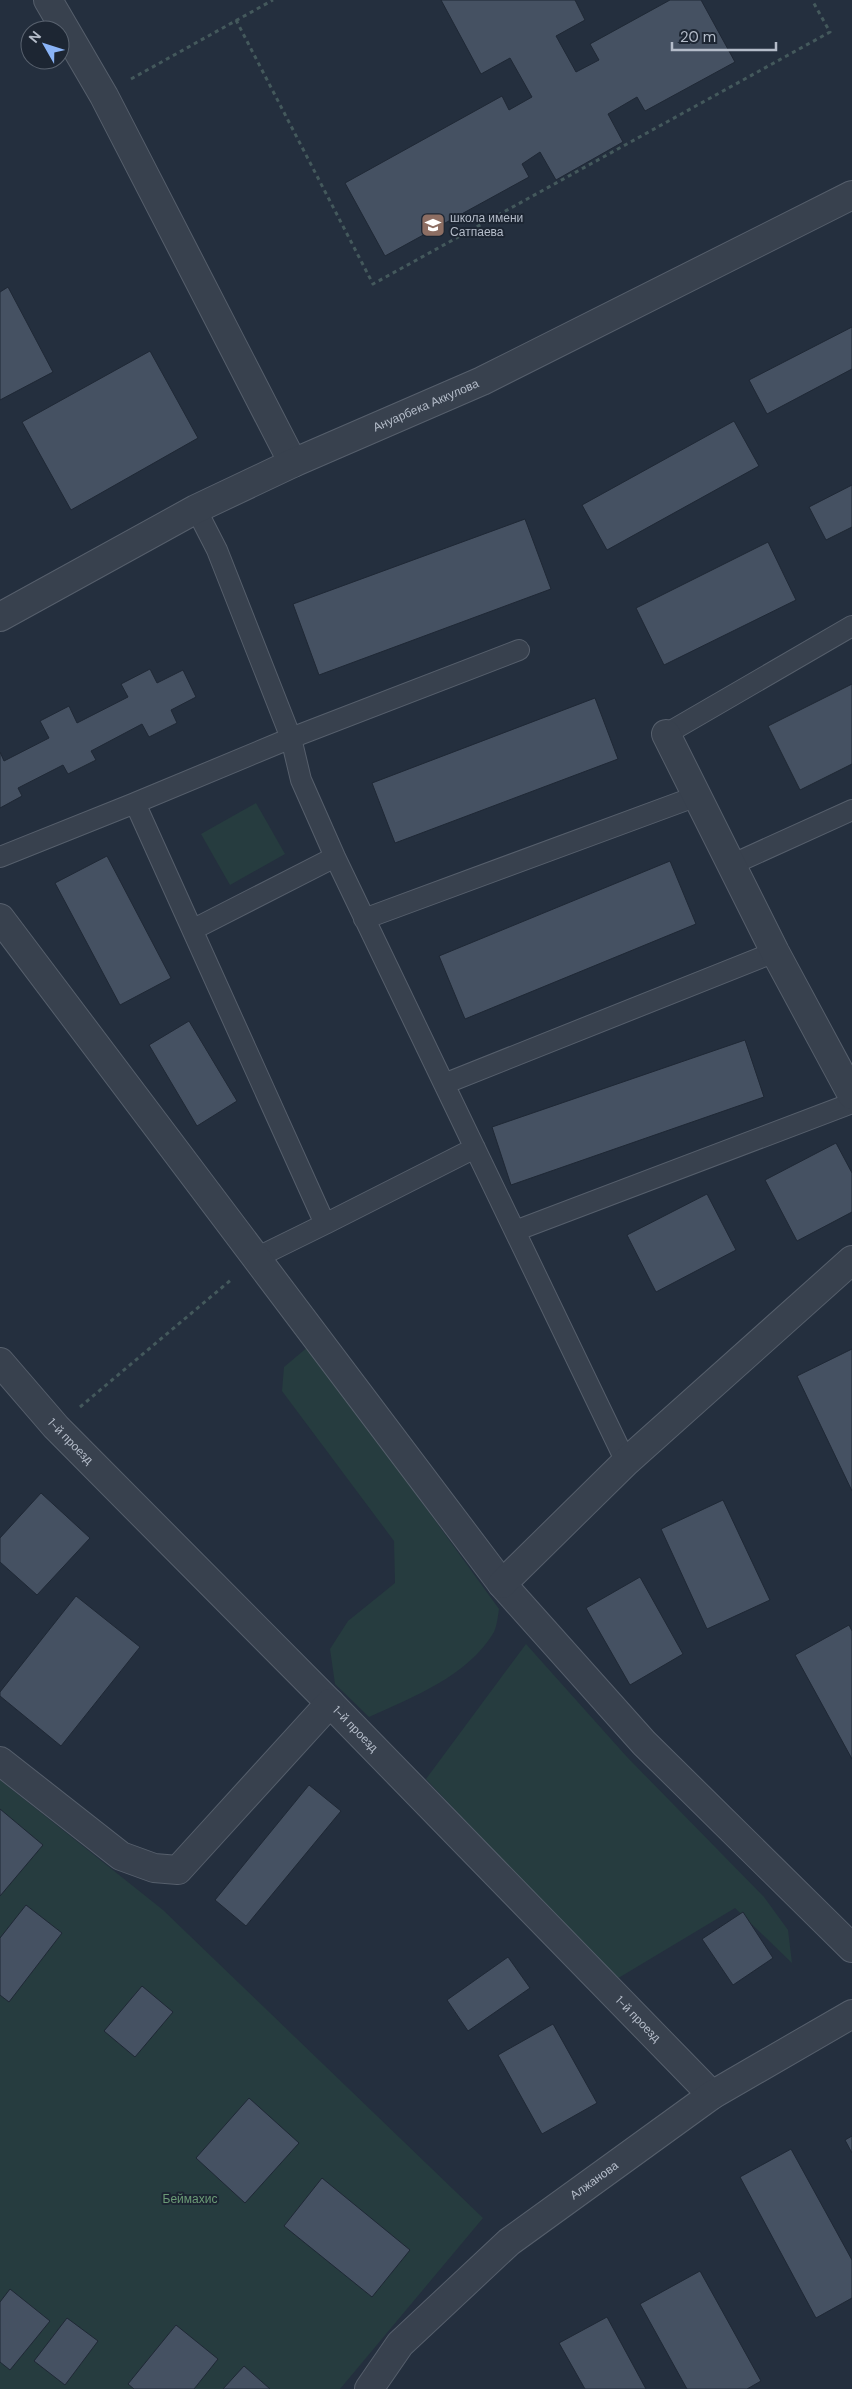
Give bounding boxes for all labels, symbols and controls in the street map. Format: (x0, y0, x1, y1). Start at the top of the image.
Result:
north arrow (20, 20, 70, 70)
scale bar (672, 20, 776, 52)
text: N (25, 27, 45, 46)
text: 20 m (680, 27, 716, 47)
place label: школа имени Сатпаева (450, 210, 523, 240)
school or university icon: школа имени Сатпаева (420, 212, 446, 238)
street label: Ануарбека Аккулова (370, 375, 482, 435)
street label: 1-й проезд (44, 1415, 97, 1468)
street label: 1-й проезд (329, 1702, 382, 1756)
street label: 1-й проезд (612, 1992, 664, 2046)
street label: Алжанова (567, 2157, 622, 2203)
park label: Беймахис (163, 2191, 217, 2207)

